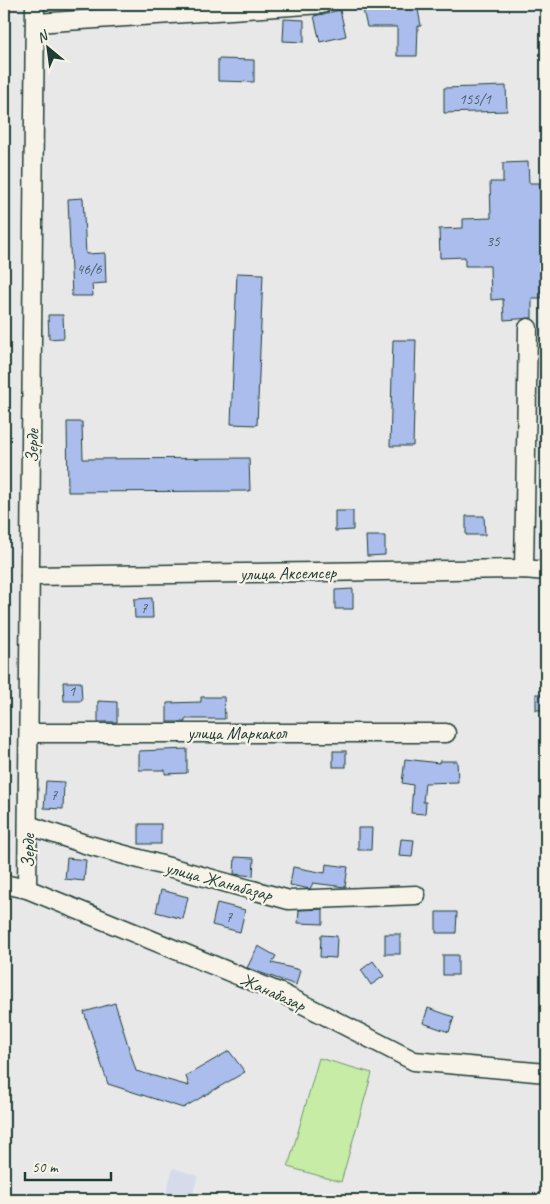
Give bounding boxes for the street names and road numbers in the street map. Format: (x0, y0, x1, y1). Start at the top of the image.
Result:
street label: Зерде (21, 428, 43, 463)
street label: улица Аксемсер (239, 561, 338, 585)
street label: улица Маркакол (187, 722, 288, 744)
street label: Зерде (17, 833, 39, 868)
street label: улица Жанабазар (162, 856, 276, 907)
street label: Жанабазар (237, 968, 310, 1017)

